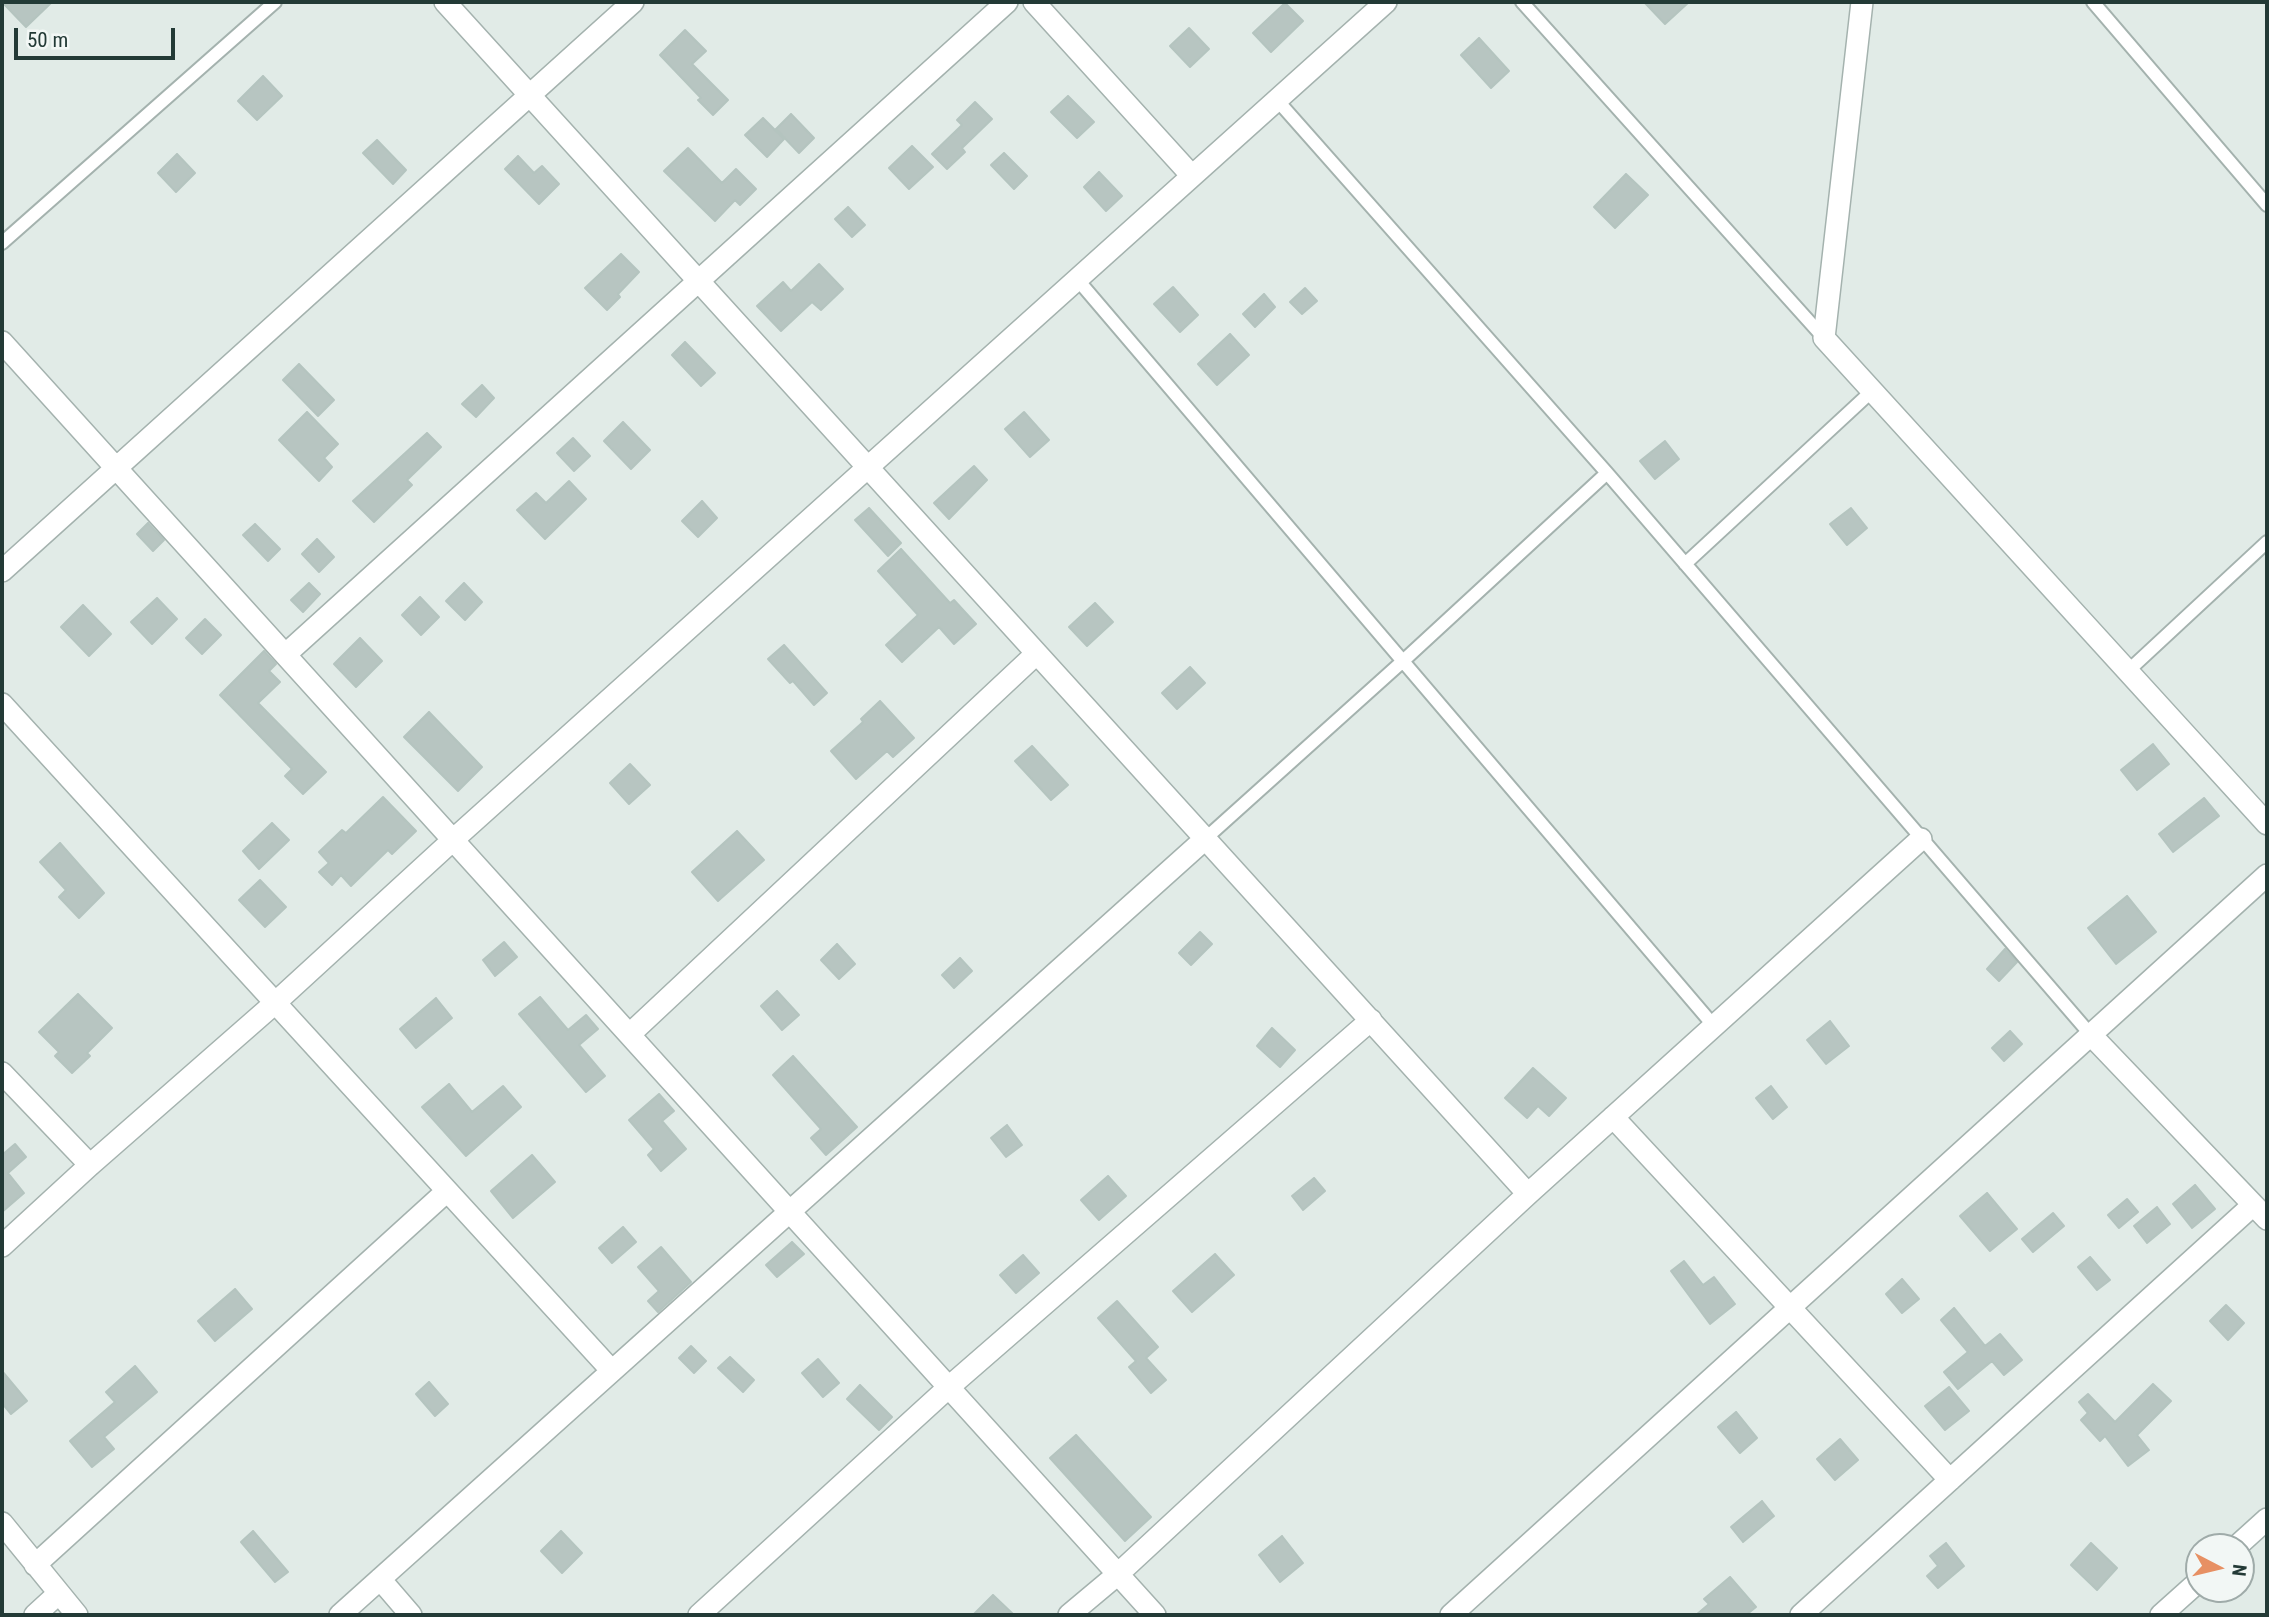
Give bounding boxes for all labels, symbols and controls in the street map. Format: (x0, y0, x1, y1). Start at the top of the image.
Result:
scale bar (18, 14, 178, 58)
text: 50 m (27, 28, 68, 52)
north arrow (2185, 1533, 2255, 1603)
text: N (2227, 1563, 2251, 1578)

